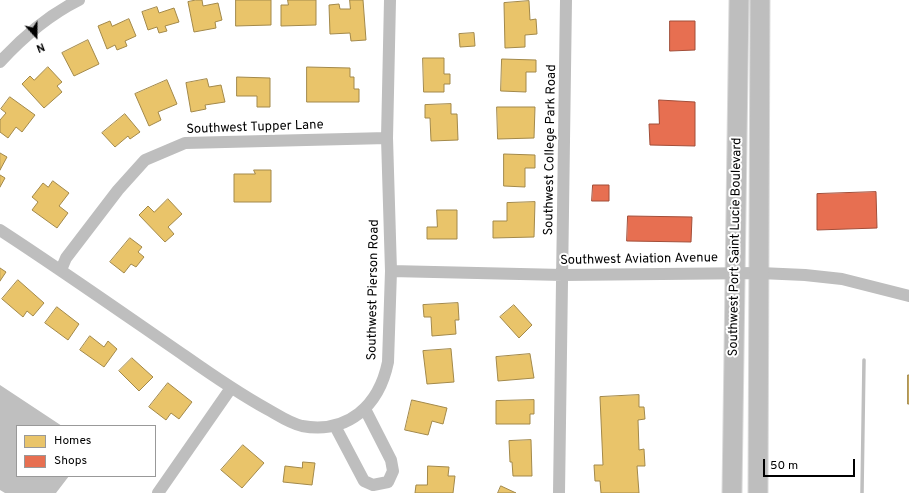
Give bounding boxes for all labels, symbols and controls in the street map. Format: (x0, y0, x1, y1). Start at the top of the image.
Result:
north arrow (16, 16, 56, 56)
text: N (34, 39, 46, 55)
street label: Southwest College Park Road (542, 64, 560, 236)
street label: Southwest Tupper Lane (186, 118, 324, 138)
street label: Southwest Port Saint Lucie Boulevard (726, 137, 746, 357)
street label: Southwest Pierson Road (365, 219, 383, 361)
street label: Southwest Aviation Avenue (560, 251, 718, 269)
legend (16, 425, 156, 477)
text: Homes (54, 433, 91, 449)
scale bar (765, 451, 857, 477)
text: Shops (54, 453, 87, 469)
text: 50 m (770, 458, 798, 474)

